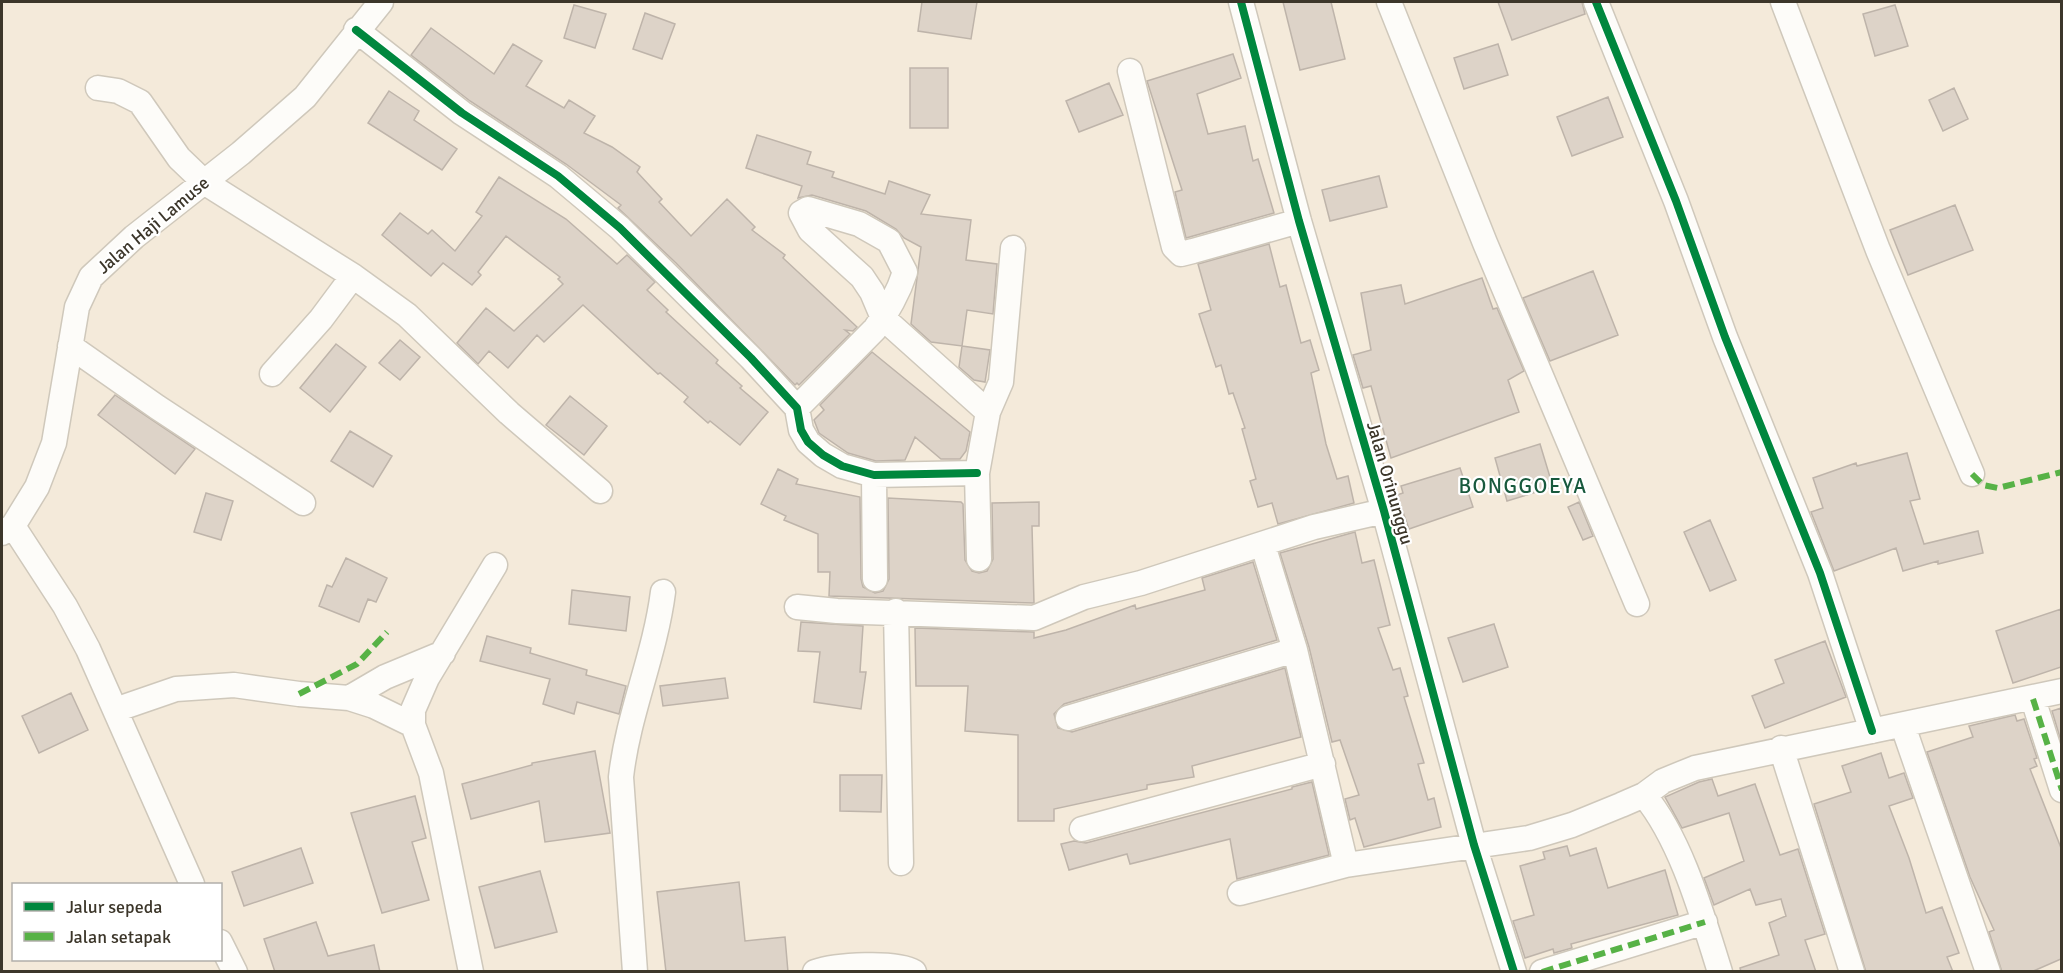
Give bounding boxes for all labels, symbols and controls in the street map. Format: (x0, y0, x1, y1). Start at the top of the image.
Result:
street label: Jalan Haji Lamuse (92, 172, 214, 278)
street label: Jalan Orinunggu (1362, 419, 1418, 547)
district label: BONGGOEYA (1458, 473, 1588, 499)
legend (12, 883, 222, 961)
text: Jalur sepeda (66, 896, 162, 918)
text: Jalan setapak (66, 926, 171, 948)

